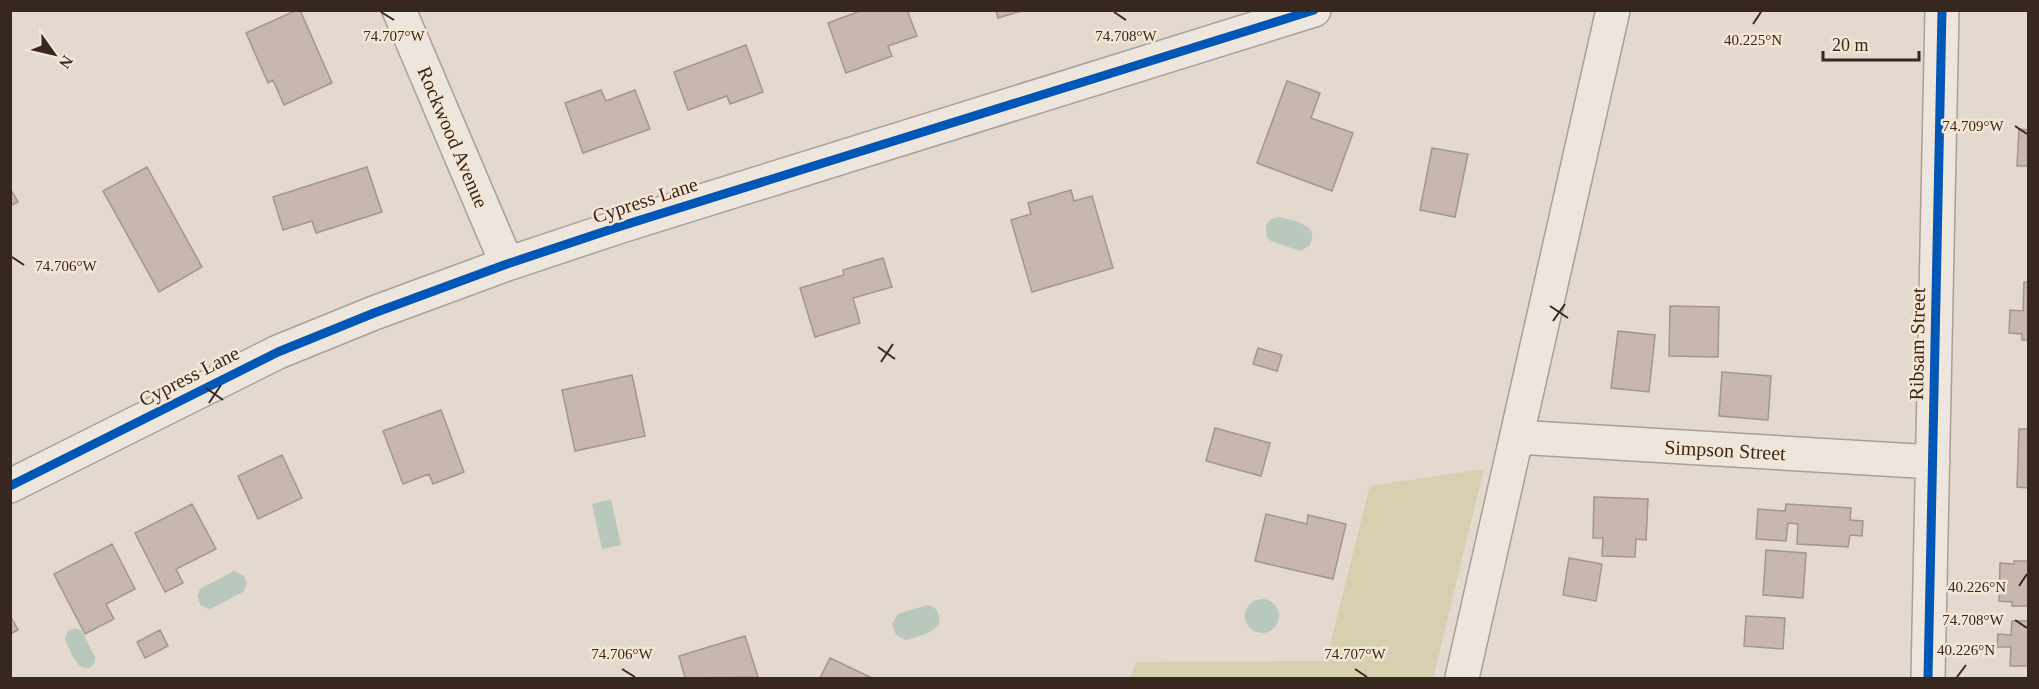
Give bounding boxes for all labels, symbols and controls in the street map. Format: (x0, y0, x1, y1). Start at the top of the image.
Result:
north arrow (24, 24, 84, 84)
scale bar (1823, 24, 1919, 62)
text: 74.707°W (363, 28, 426, 44)
text: 74.708°W (1095, 28, 1158, 44)
text: 40.225°N (1724, 32, 1782, 48)
text: 20 m (1832, 35, 1869, 55)
text: N (55, 53, 76, 72)
street label: Rockwood Avenue (413, 63, 493, 211)
text: 74.709°W (1942, 118, 2005, 134)
street label: Cypress Lane (590, 173, 701, 228)
text: 74.706°W (35, 258, 98, 274)
street label: Ribsam Street (1905, 287, 1929, 401)
street label: Cypress Lane (135, 341, 243, 412)
street label: Simpson Street (1664, 436, 1787, 465)
text: 40.226°N (1948, 579, 2006, 595)
text: 74.708°W (1942, 612, 2005, 628)
text: 40.226°N (1937, 642, 1995, 658)
text: 74.706°W (591, 646, 654, 662)
text: 74.707°W (1324, 646, 1387, 662)

